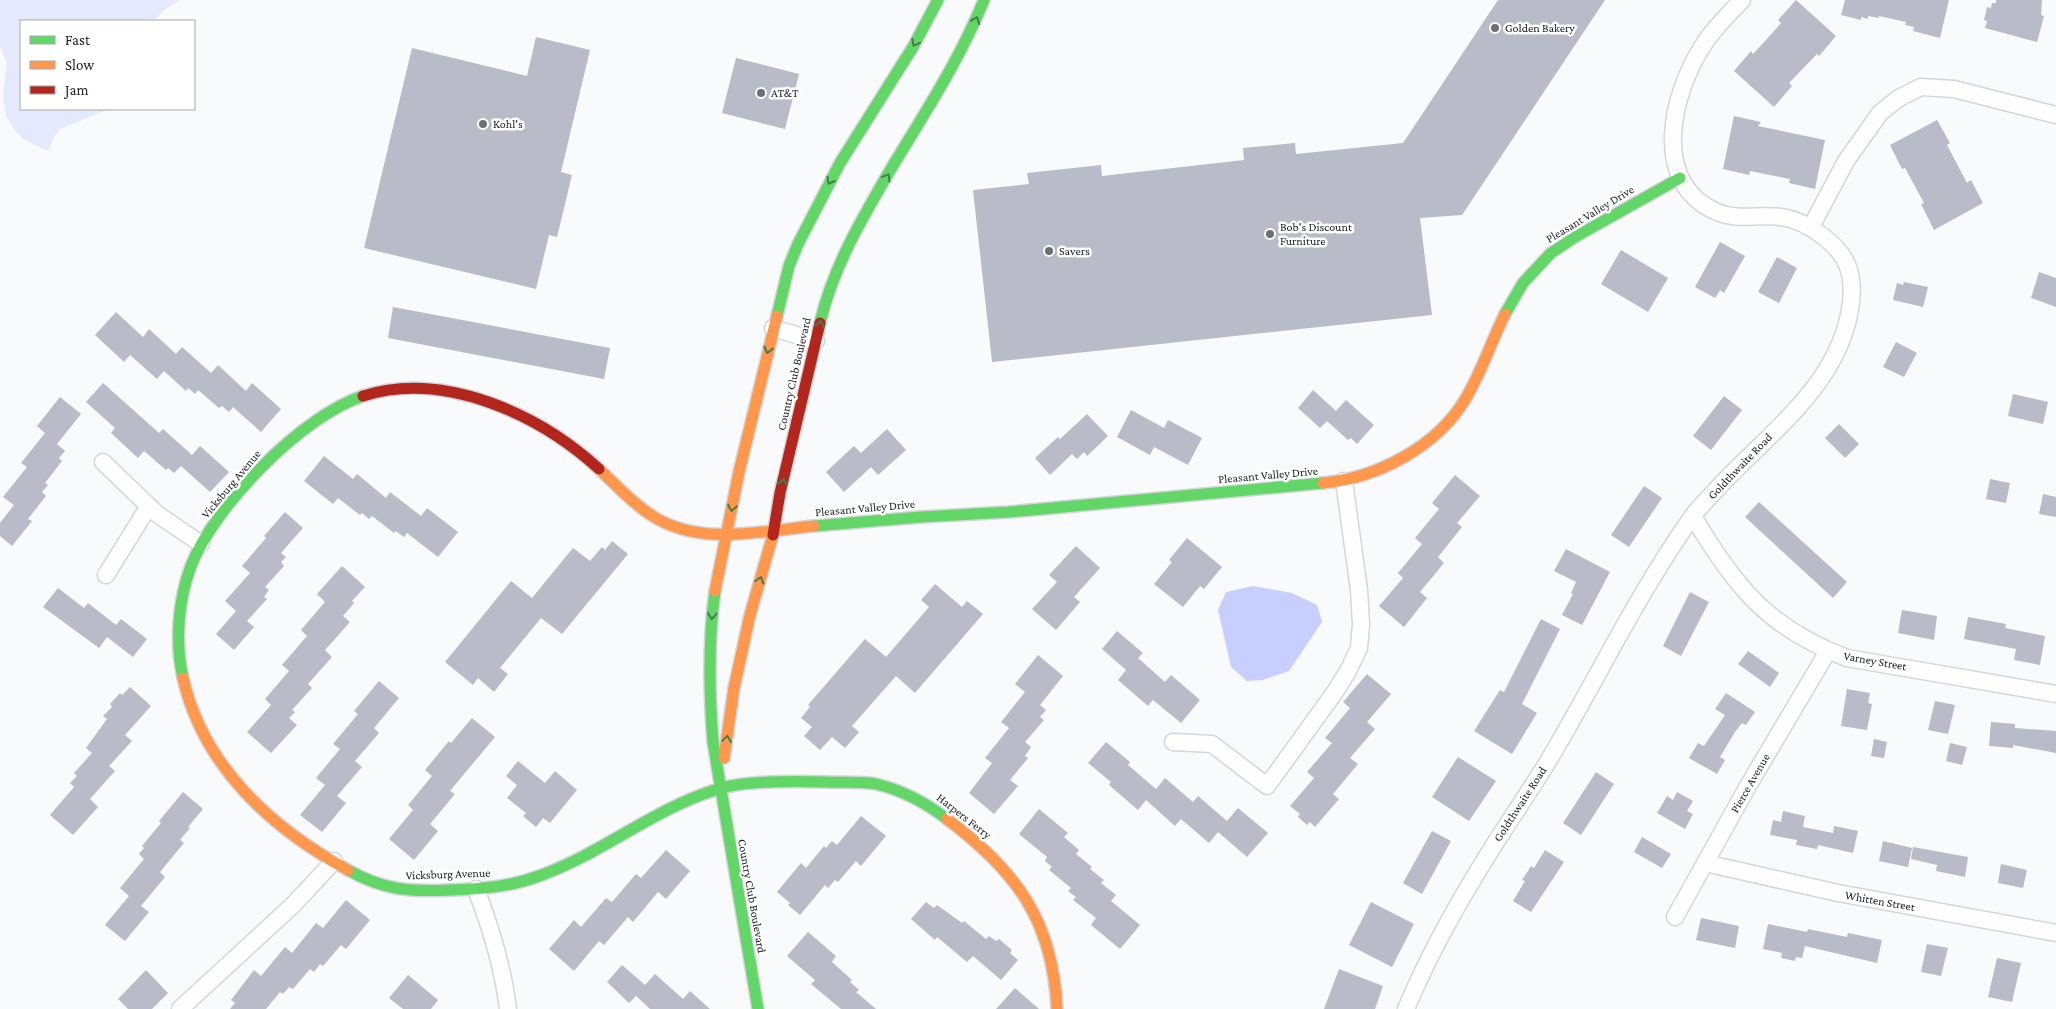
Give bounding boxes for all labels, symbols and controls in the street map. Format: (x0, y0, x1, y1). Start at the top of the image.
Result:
one-way arrow (969, 16, 980, 25)
legend (20, 20, 195, 110)
place label: Golden Bakery (1505, 21, 1575, 35)
marker: Golden Bakery (1489, 22, 1501, 34)
text: Fast (65, 32, 91, 48)
one-way arrow (911, 38, 921, 47)
text: Slow (65, 57, 95, 73)
text: Jam (63, 82, 88, 99)
place label: AT&T (771, 86, 799, 100)
marker: AT&T (755, 87, 767, 99)
place label: Kohl's (493, 117, 523, 131)
marker: Kohl's (477, 118, 489, 130)
one-way arrow (881, 173, 891, 182)
one-way arrow (826, 176, 836, 185)
street label: Pleasant Valley Drive (1543, 182, 1637, 246)
place label: Bob's Discount Furniture (1280, 220, 1353, 248)
marker: Bob's Discount Furniture (1264, 228, 1276, 240)
place label: Savers (1059, 244, 1090, 258)
marker: Savers (1043, 245, 1055, 257)
street label: Country Club Boulevard (774, 316, 814, 432)
one-way arrow (814, 319, 825, 328)
one-way arrow (763, 345, 774, 354)
street label: Goldthwaite Road (1705, 430, 1776, 502)
street label: Vicksburg Avenue (198, 447, 264, 521)
street label: Pleasant Valley Drive (1217, 464, 1319, 486)
one-way arrow (777, 477, 788, 486)
street label: Pleasant Valley Drive (814, 497, 916, 519)
one-way arrow (727, 504, 738, 512)
one-way arrow (754, 576, 765, 585)
one-way arrow (707, 612, 718, 620)
street label: Varney Street (1842, 649, 1909, 674)
one-way arrow (721, 735, 732, 743)
street label: Pierce Avenue (1727, 751, 1773, 815)
street label: Goldthwaite Road (1491, 763, 1550, 844)
street label: Harpers Ferry (934, 790, 994, 842)
street label: Country Club Boulevard (735, 838, 769, 955)
street label: Vicksburg Avenue (405, 866, 491, 882)
street label: Whitten Street (1844, 888, 1917, 914)

